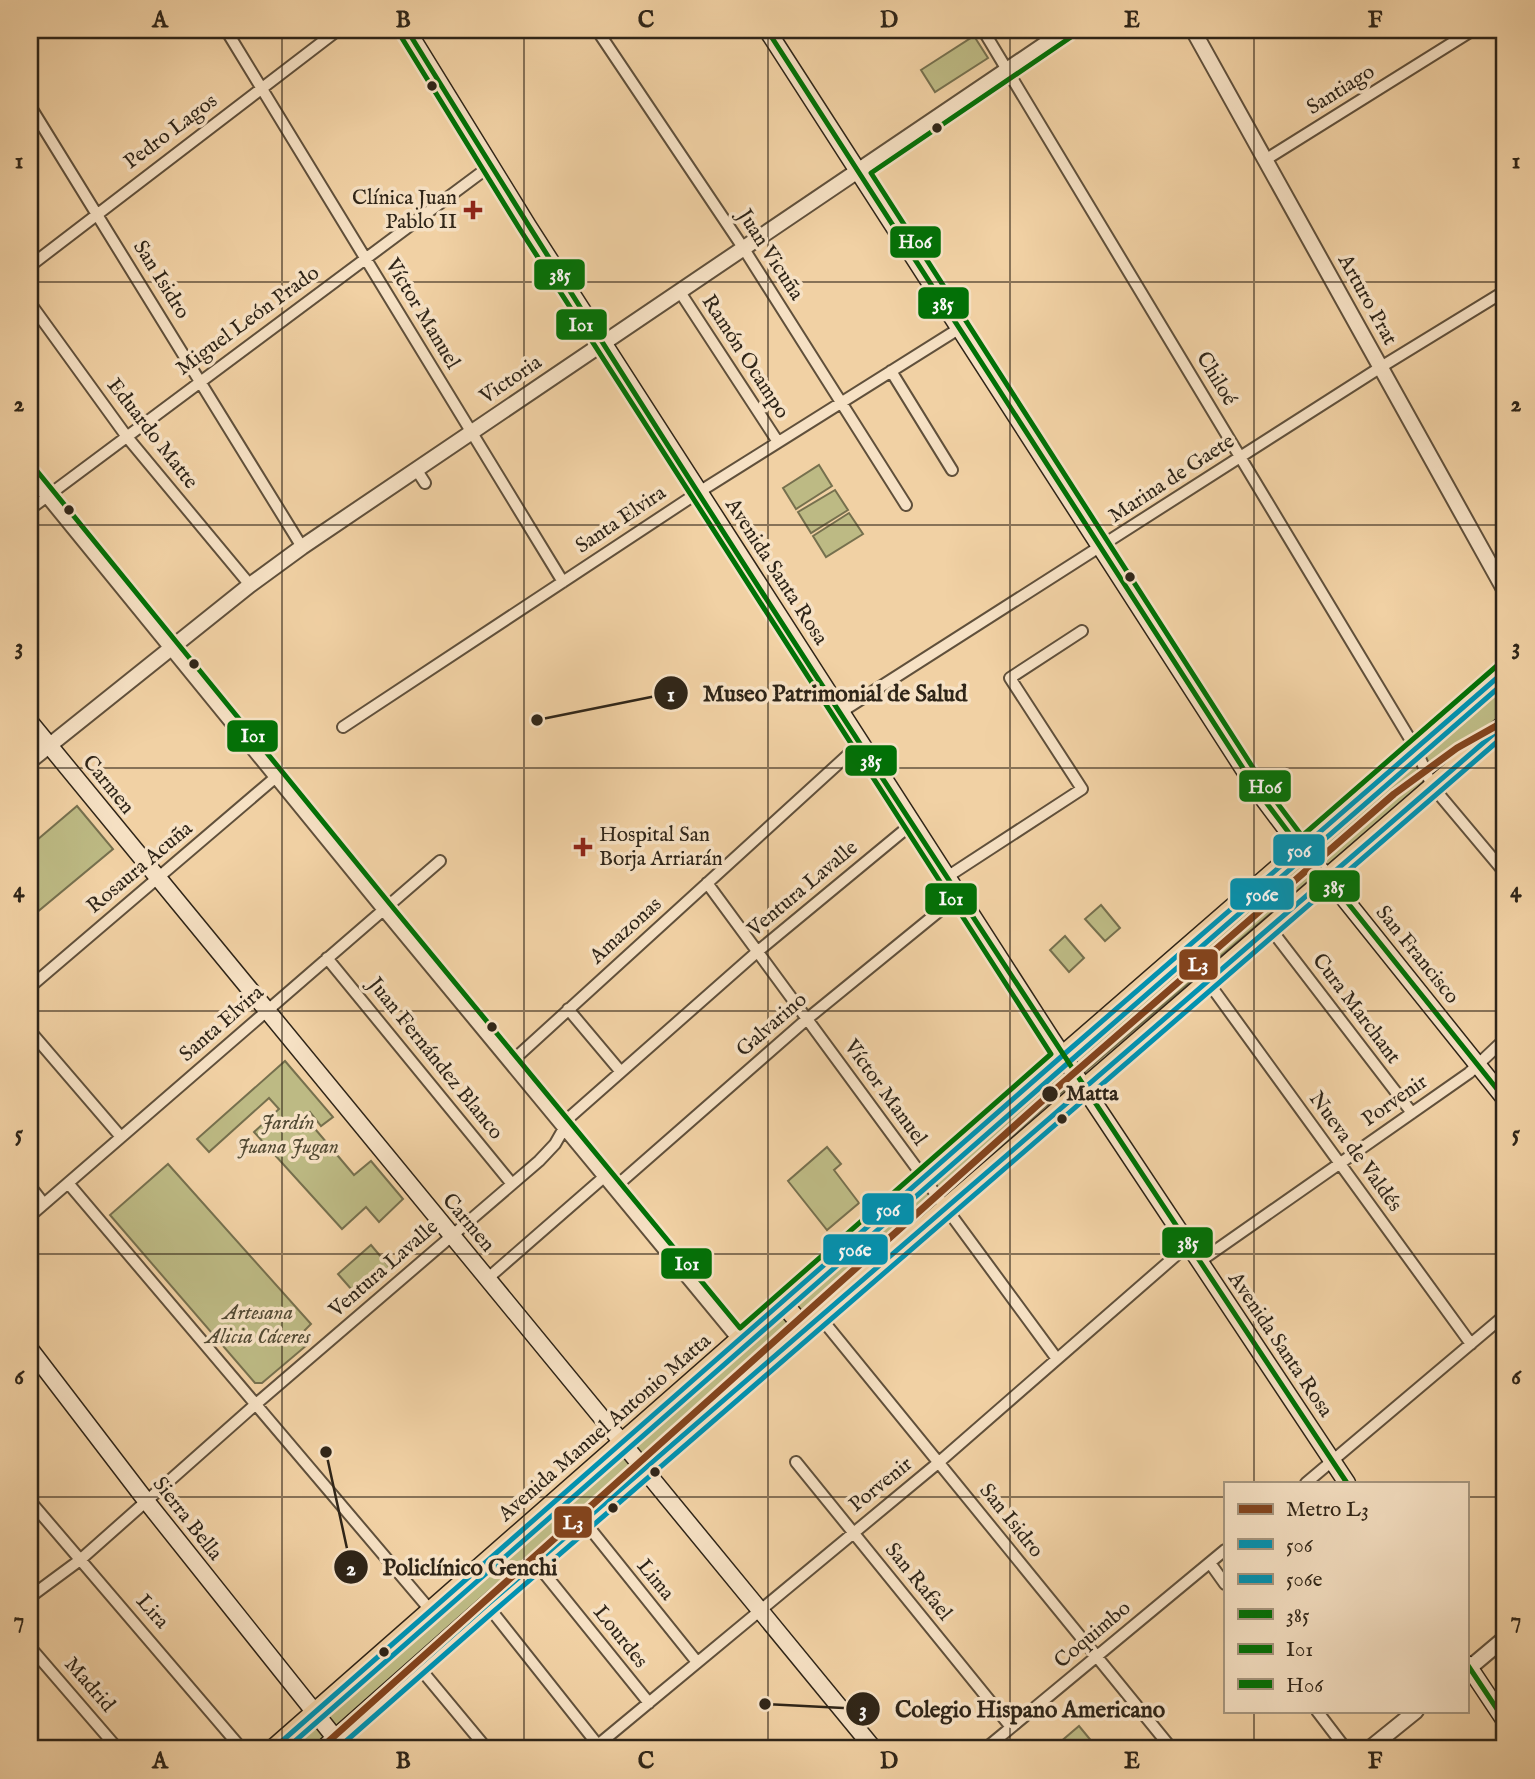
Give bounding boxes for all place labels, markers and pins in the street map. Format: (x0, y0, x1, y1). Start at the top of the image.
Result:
unlabelled marker (425, 79, 439, 93)
unlabelled marker (930, 121, 944, 135)
place label: Clínica Juan Pablo II (352, 185, 457, 236)
marker: Clínica Juan Pablo II (463, 200, 483, 220)
unlabelled marker (62, 503, 76, 517)
unlabelled marker (1123, 570, 1137, 584)
unlabelled marker (187, 657, 201, 671)
callout: Museo Patrimonial de Salud (653, 671, 981, 715)
place label: Hospital San Borja Arriarán (599, 822, 723, 873)
marker: Hospital San Borja Arriarán (573, 837, 593, 857)
unlabelled marker (485, 1020, 499, 1034)
place label: Matta (1066, 1081, 1119, 1108)
marker: Matta (1040, 1084, 1060, 1104)
unlabelled marker (1055, 1112, 1069, 1126)
unlabelled marker (648, 1465, 662, 1479)
unlabelled marker (606, 1501, 620, 1515)
callout: Policlínico Genchi (333, 1545, 571, 1589)
unlabelled marker (377, 1645, 391, 1659)
callout: Colegio Hispano Americano (846, 1687, 1179, 1731)

